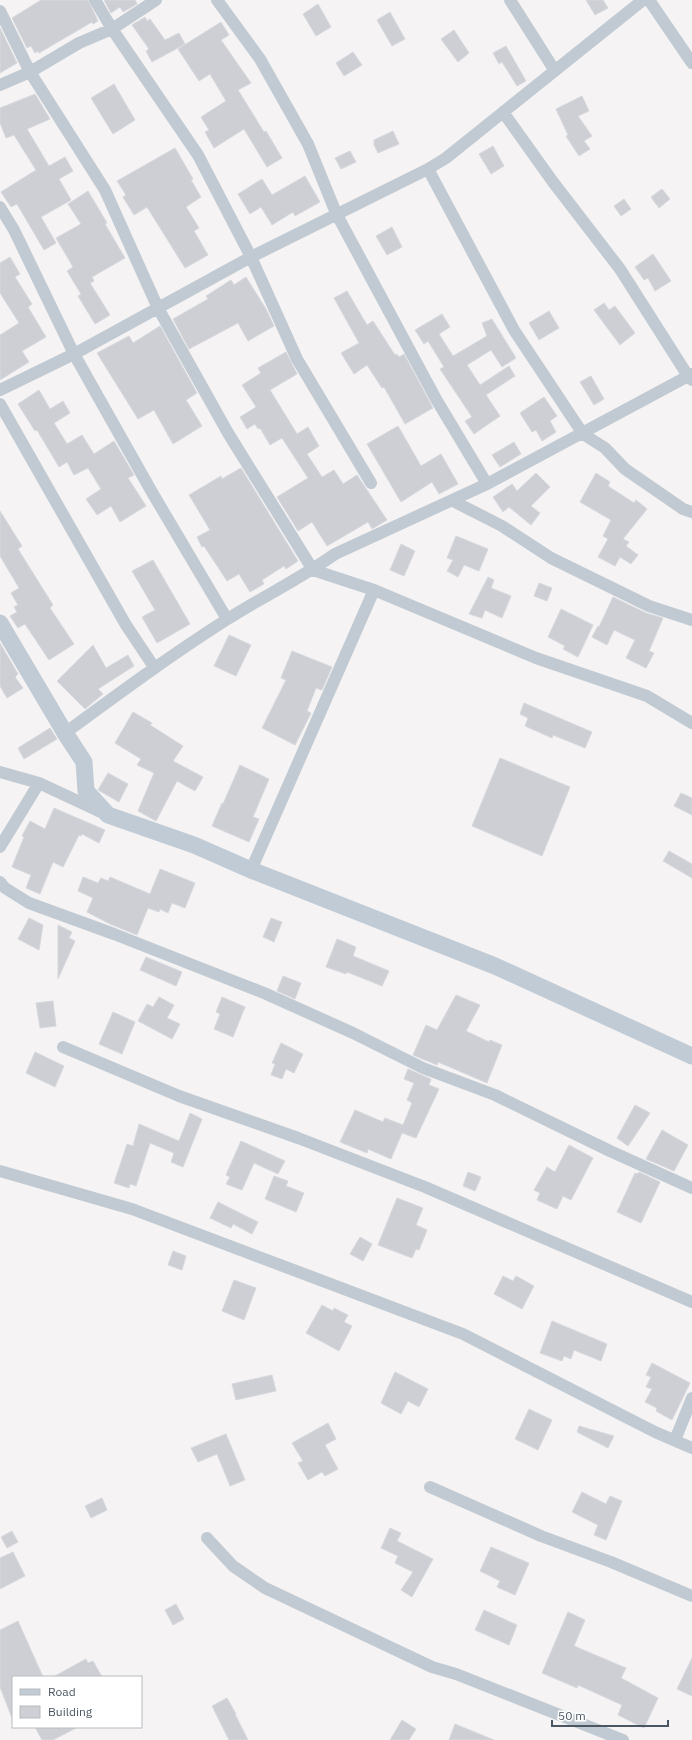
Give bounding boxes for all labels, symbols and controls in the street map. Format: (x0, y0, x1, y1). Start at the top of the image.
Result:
legend (12, 1676, 142, 1728)
text: Road (48, 1684, 76, 1699)
scale bar (552, 1702, 668, 1728)
text: Building (48, 1704, 93, 1719)
text: 50 m (558, 1708, 586, 1723)

